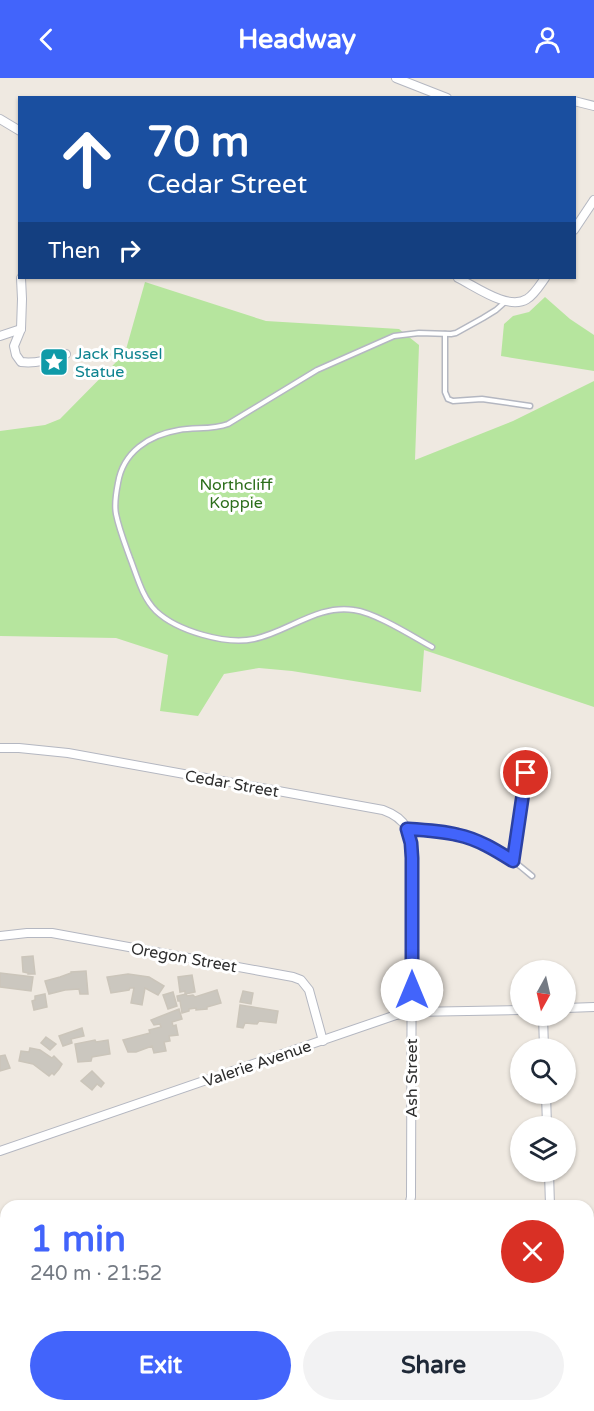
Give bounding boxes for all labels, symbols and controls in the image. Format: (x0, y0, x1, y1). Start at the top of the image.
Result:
icon: back (30, 23, 63, 56)
text: Headway (238, 23, 356, 56)
icon: person (531, 23, 564, 56)
text: 70 m (147, 117, 249, 168)
icon: ahead (48, 120, 126, 198)
text: Cedar Street (147, 168, 307, 201)
icon: right (113, 234, 146, 267)
text: Then (48, 238, 101, 264)
place label: Jack Russel Statue (75, 344, 162, 382)
place icon: Jack Russel Statue (38, 346, 70, 378)
park label: Northcliff Koppie (199, 475, 273, 513)
pin (500, 747, 551, 798)
icon: arrive (509, 756, 542, 789)
street label: Cedar Street (183, 766, 280, 802)
street label: Oregon Street (129, 939, 238, 977)
position arrow (380, 958, 444, 1022)
north arrow (510, 960, 576, 1026)
map controls (510, 960, 576, 1182)
street label: Valerie Avenue (201, 1036, 314, 1092)
street label: Ash Street (402, 1038, 422, 1118)
button: search (510, 1038, 576, 1104)
button: layers (510, 1116, 576, 1182)
text: 1 min (30, 1218, 126, 1261)
button: close (501, 1220, 564, 1283)
text: 240 m · 21:52 (30, 1262, 162, 1286)
button: Exit (30, 1331, 291, 1400)
button: Share (303, 1331, 564, 1400)

